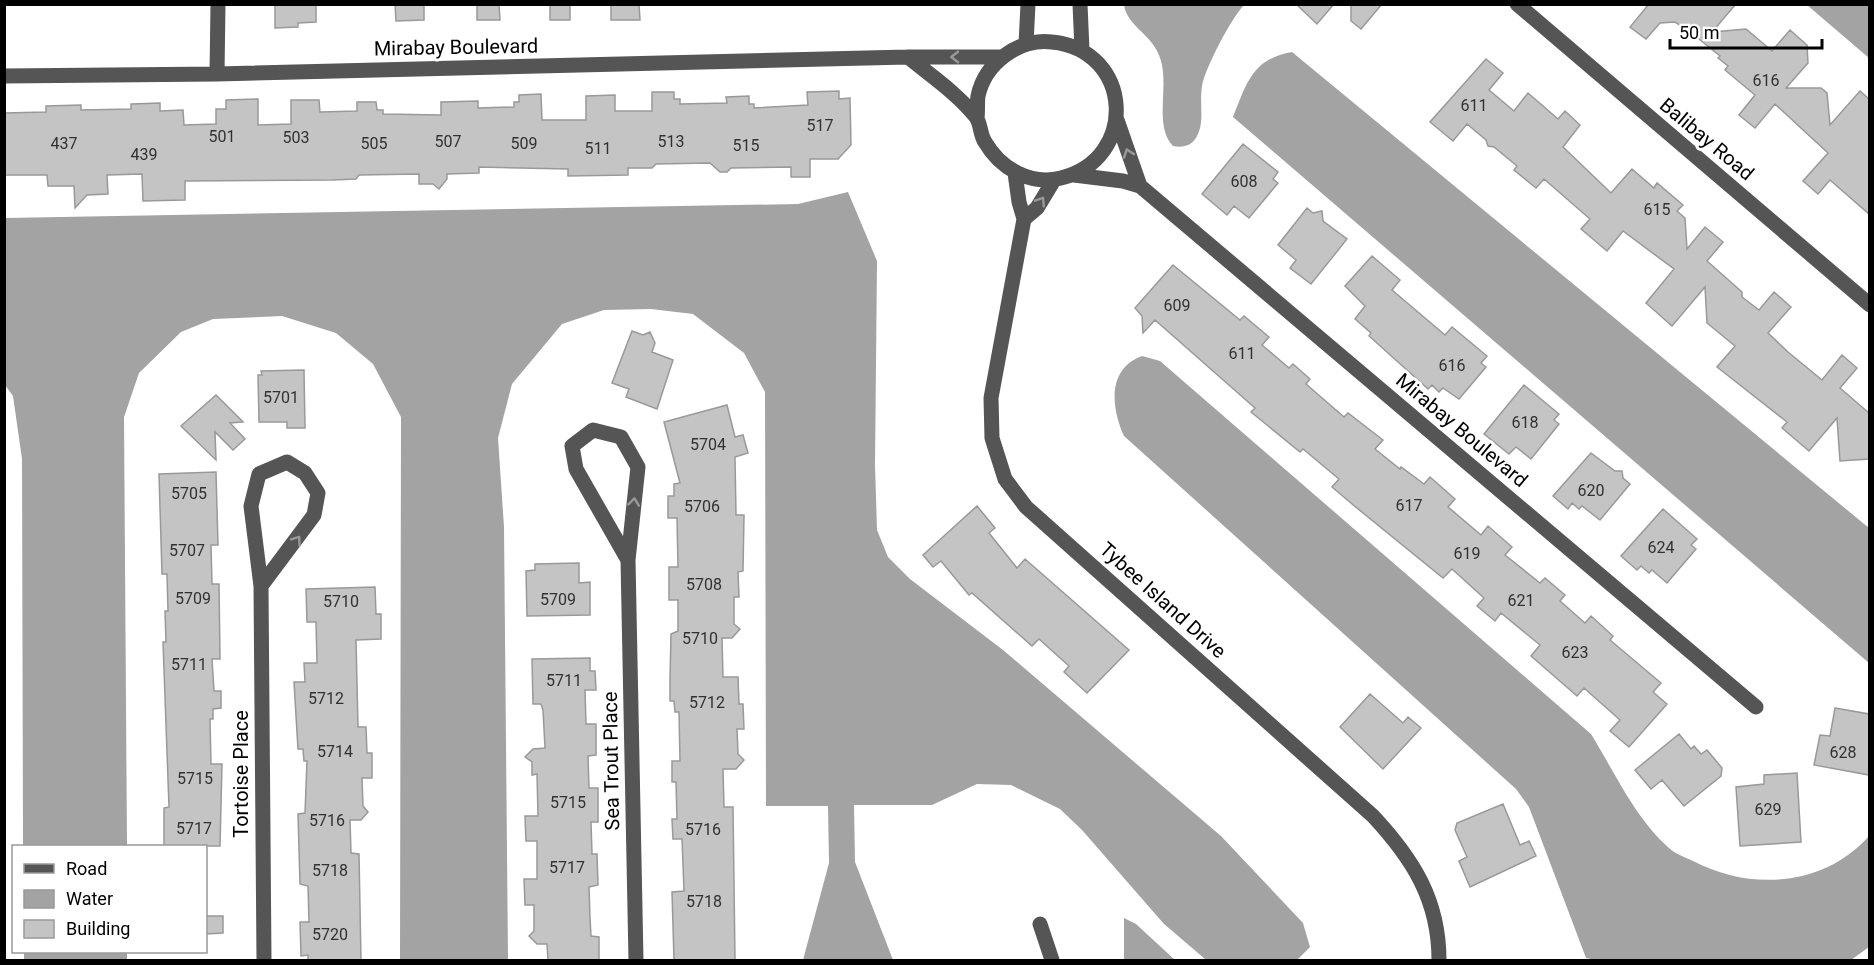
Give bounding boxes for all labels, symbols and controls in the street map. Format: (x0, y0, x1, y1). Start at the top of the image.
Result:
scale bar (1670, 12, 1822, 50)
text: 50 m (1679, 22, 1719, 43)
street label: Mirabay Boulevard (374, 34, 538, 60)
one-way arrow (950, 51, 959, 63)
house number: 616 (1753, 71, 1779, 90)
street label: Balibay Road (1655, 93, 1759, 185)
house number: 611 (1461, 96, 1487, 115)
house number: 517 (807, 116, 833, 135)
house number: 501 (209, 127, 235, 146)
house number: 503 (283, 128, 309, 147)
house number: 507 (435, 132, 461, 151)
house number: 513 (658, 132, 684, 151)
house number: 437 (51, 134, 77, 153)
house number: 505 (361, 134, 387, 153)
house number: 509 (511, 134, 537, 153)
house number: 515 (733, 136, 759, 155)
house number: 511 (585, 139, 611, 158)
house number: 439 (131, 145, 157, 164)
one-way arrow (1123, 148, 1136, 159)
house number: 608 (1231, 172, 1257, 191)
one-way arrow (1033, 197, 1045, 207)
house number: 615 (1644, 200, 1670, 219)
house number: 609 (1164, 296, 1190, 315)
house number: 611 (1229, 344, 1255, 363)
house number: 616 (1439, 356, 1465, 375)
street label: Mirabay Boulevard (1391, 368, 1533, 492)
house number: 5701 (263, 388, 299, 407)
house number: 618 (1512, 413, 1538, 432)
house number: 5704 (690, 435, 726, 454)
house number: 620 (1578, 481, 1604, 500)
house number: 5705 (171, 484, 207, 503)
house number: 617 (1396, 496, 1422, 515)
one-way arrow (628, 497, 640, 506)
house number: 5706 (684, 497, 720, 516)
one-way arrow (289, 535, 300, 546)
street label: Tybee Island Drive (1095, 537, 1231, 663)
house number: 624 (1648, 538, 1674, 557)
house number: 5707 (169, 541, 205, 560)
house number: 619 (1454, 544, 1480, 563)
house number: 5708 (686, 575, 722, 594)
house number: 5709 (175, 589, 211, 608)
house number: 5709 (540, 590, 576, 609)
house number: 621 (1508, 591, 1534, 610)
house number: 5710 (323, 592, 359, 611)
house number: 5710 (682, 629, 718, 648)
house number: 623 (1562, 643, 1588, 662)
house number: 5711 (171, 655, 207, 674)
house number: 5711 (546, 671, 582, 690)
house number: 5712 (308, 689, 344, 708)
street label: Sea Trout Place (598, 691, 624, 831)
house number: 5712 (689, 693, 725, 712)
street label: Tortoise Place (229, 710, 253, 838)
house number: 5714 (317, 742, 353, 761)
house number: 628 (1830, 743, 1856, 762)
house number: 5715 (177, 769, 213, 788)
house number: 5715 (550, 793, 586, 812)
house number: 629 (1755, 800, 1781, 819)
house number: 5716 (309, 811, 345, 830)
house number: 5717 (176, 819, 212, 838)
house number: 5716 (685, 820, 721, 839)
legend (12, 845, 207, 953)
text: Road (66, 858, 107, 879)
house number: 5717 (549, 858, 585, 877)
house number: 5718 (312, 861, 348, 880)
text: Water (66, 888, 113, 909)
house number: 5718 (686, 892, 722, 911)
text: Building (66, 918, 130, 939)
house number: 5720 (312, 925, 348, 944)

